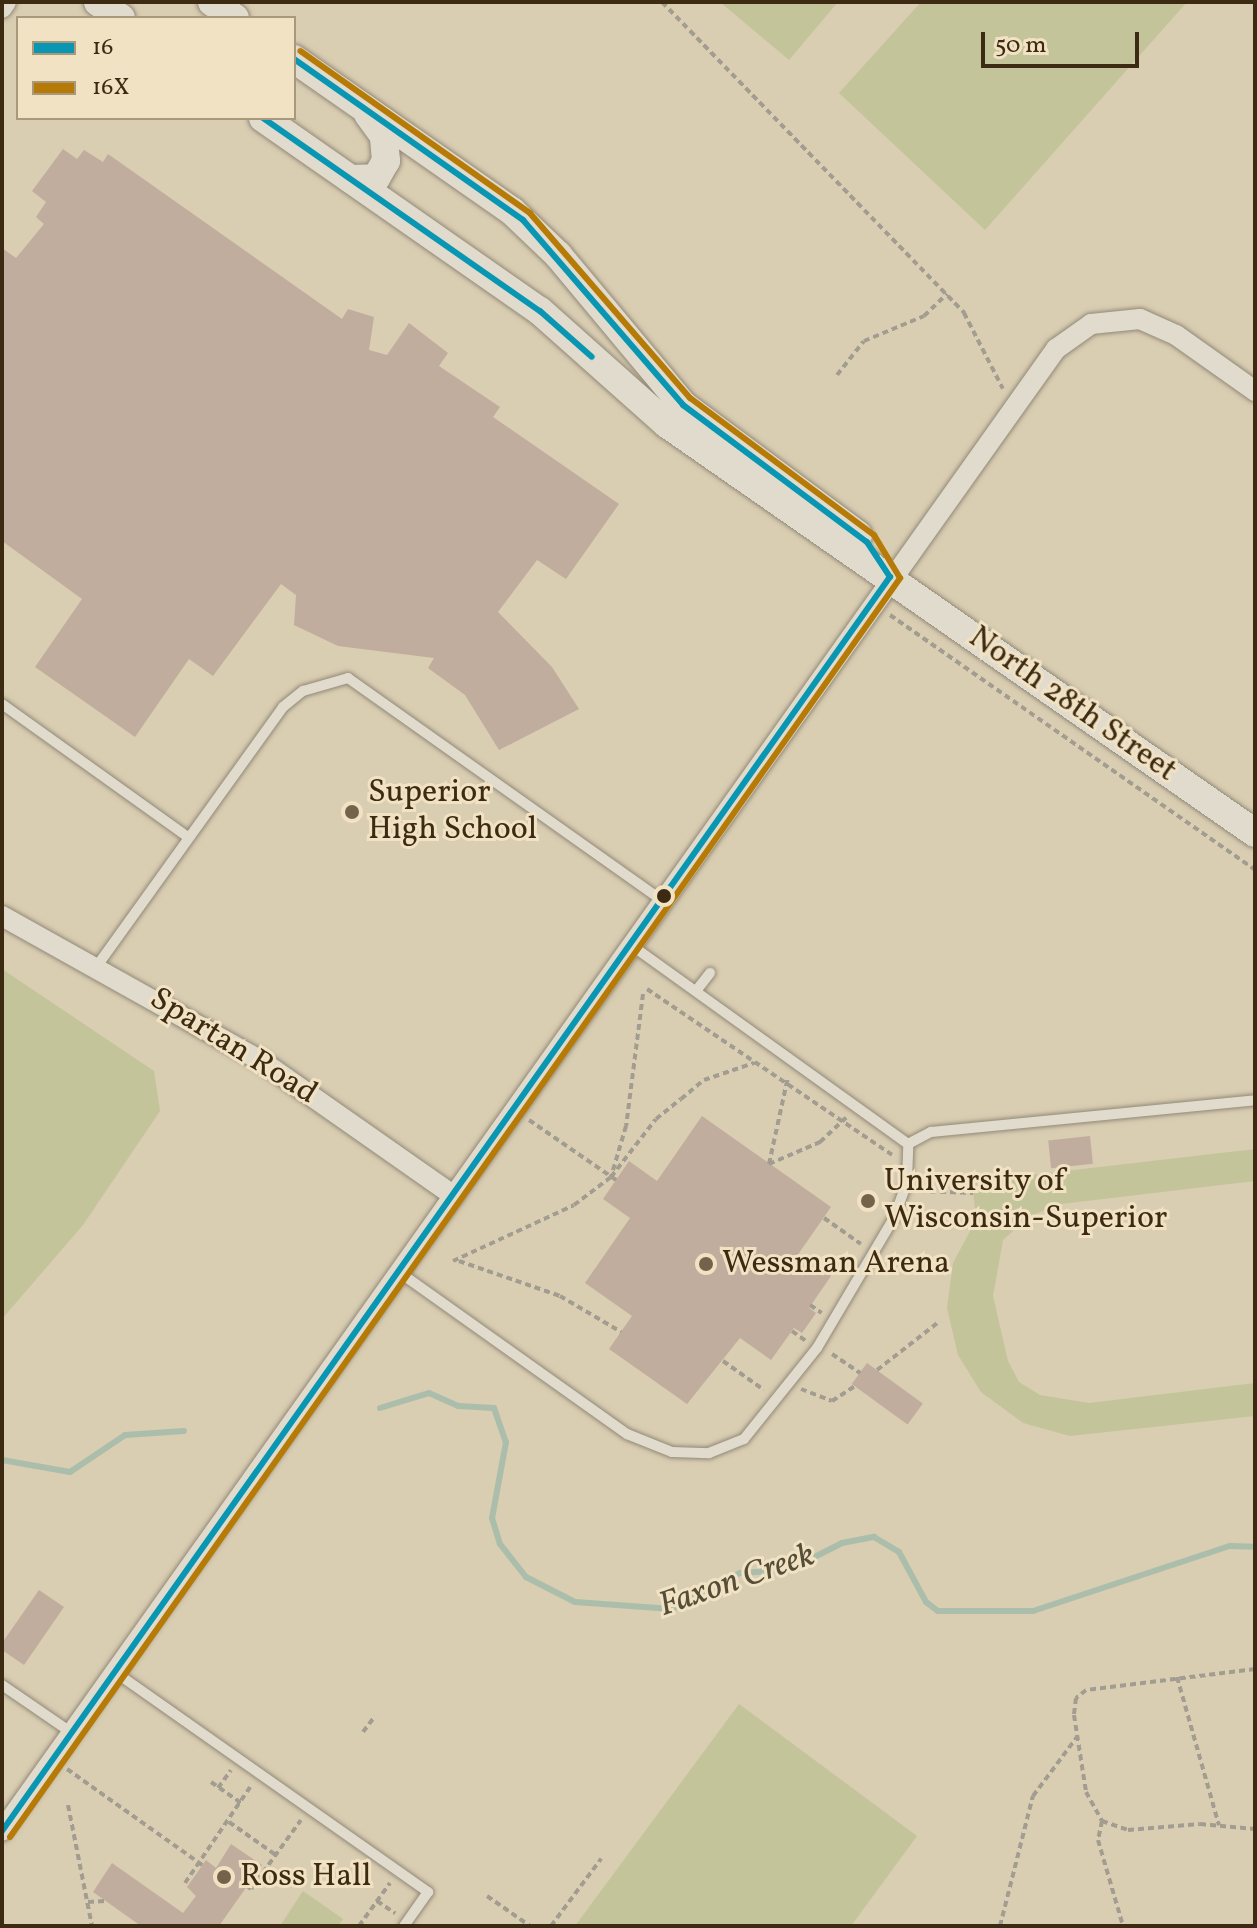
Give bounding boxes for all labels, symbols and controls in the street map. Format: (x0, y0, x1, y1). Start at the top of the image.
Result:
legend (16, 16, 296, 120)
scale bar (985, 16, 1143, 66)
text: 50 m (995, 29, 1047, 63)
text: 16 (92, 31, 113, 65)
text: 16X (92, 71, 129, 105)
street label: North 28th Street (961, 619, 1183, 791)
place label: Superior High School (368, 775, 537, 850)
marker: Superior High School (343, 803, 361, 821)
unlabelled marker (656, 888, 672, 904)
street label: Spartan Road (142, 980, 324, 1114)
place label: University of Wisconsin-Superior (884, 1164, 1167, 1239)
marker: University of Wisconsin-Superior (859, 1192, 877, 1210)
place label: Wessman Arena (722, 1245, 950, 1283)
marker: Wessman Arena (697, 1255, 715, 1273)
water label: Faxon Creek (654, 1535, 820, 1627)
place label: Ross Hall (240, 1858, 371, 1896)
marker: Ross Hall (215, 1868, 233, 1886)

